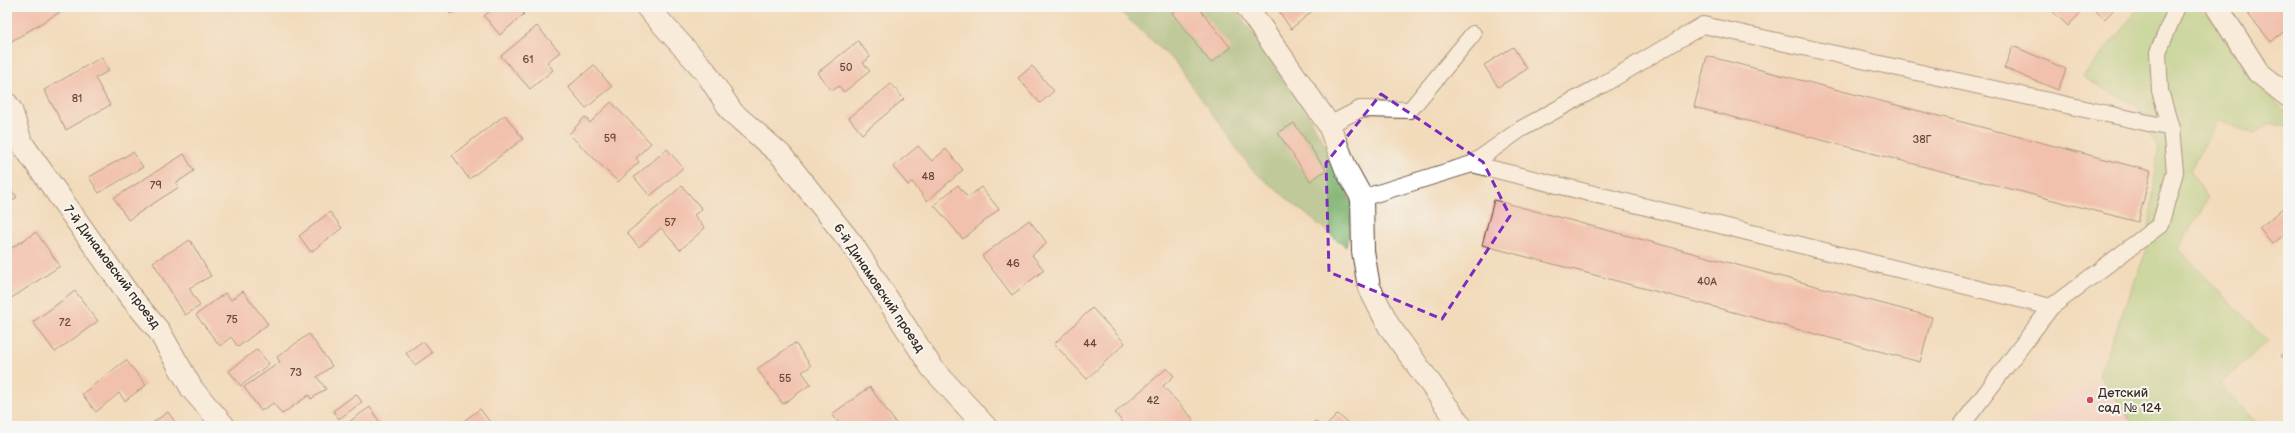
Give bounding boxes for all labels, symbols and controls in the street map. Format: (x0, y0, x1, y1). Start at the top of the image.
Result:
house number: 61 (523, 53, 533, 66)
house number: 50 (840, 61, 853, 74)
house number: 81 (72, 92, 82, 105)
house number: 59 (604, 132, 616, 145)
house number: 38Г (1912, 133, 1932, 146)
house number: 48 (921, 170, 935, 183)
house number: 79 (150, 179, 162, 192)
street label: 7-й Динамовский проезд (60, 202, 164, 332)
house number: 57 (664, 216, 676, 229)
street label: 6-й Динамовский проезд (830, 221, 928, 355)
house number: 46 (1006, 257, 1020, 270)
house number: 40А (1697, 275, 1717, 288)
house number: 75 (226, 313, 238, 326)
house number: 72 (59, 316, 71, 329)
house number: 44 (1083, 337, 1097, 350)
house number: 73 (290, 366, 302, 379)
house number: 55 (779, 372, 791, 385)
place label: Детский сад № 124 (2098, 385, 2161, 416)
house number: 42 (1146, 394, 1160, 407)
marker: Детский сад № 124 (2085, 395, 2095, 405)

